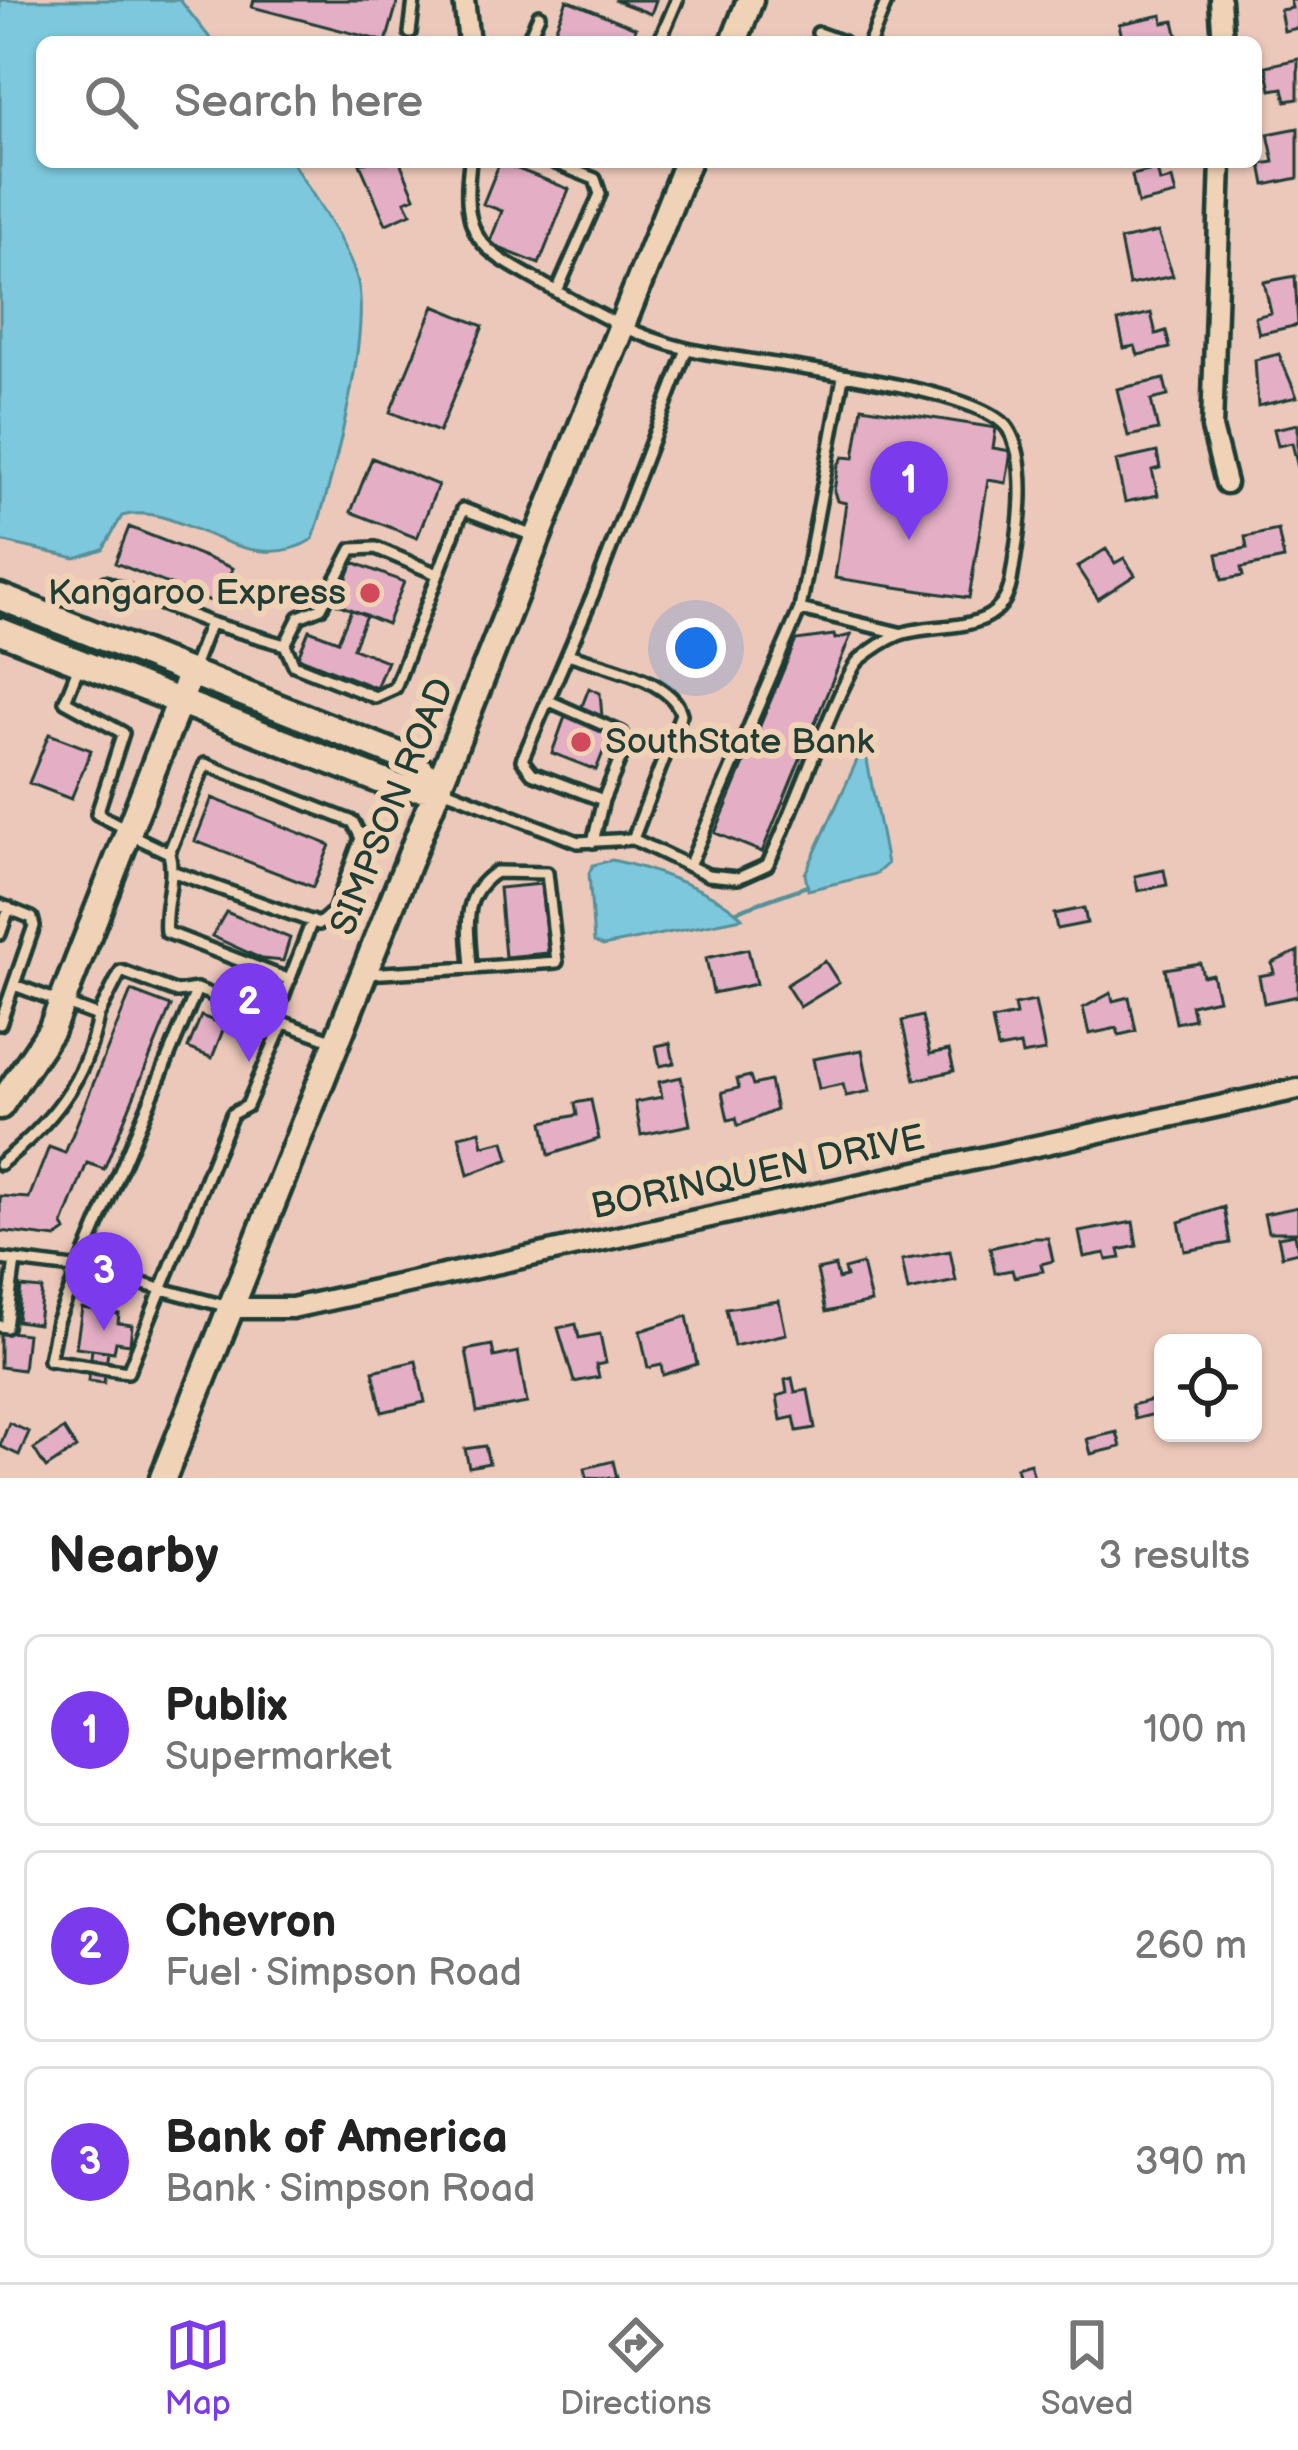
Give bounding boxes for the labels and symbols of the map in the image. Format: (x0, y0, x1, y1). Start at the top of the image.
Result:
pin: 1 (870, 441, 948, 540)
place label: Kangaroo Express (48, 572, 346, 615)
marker: Kangaroo Express (357, 580, 383, 606)
your location (666, 618, 726, 678)
street label: SIMPSON ROAD (322, 672, 464, 942)
place label: SouthState Bank (605, 721, 874, 764)
marker: SouthState Bank (568, 729, 594, 755)
pin: 2 (210, 963, 288, 1062)
street label: BORINQUEN DRIVE (587, 1117, 929, 1229)
pin: 3 (65, 1232, 143, 1331)

